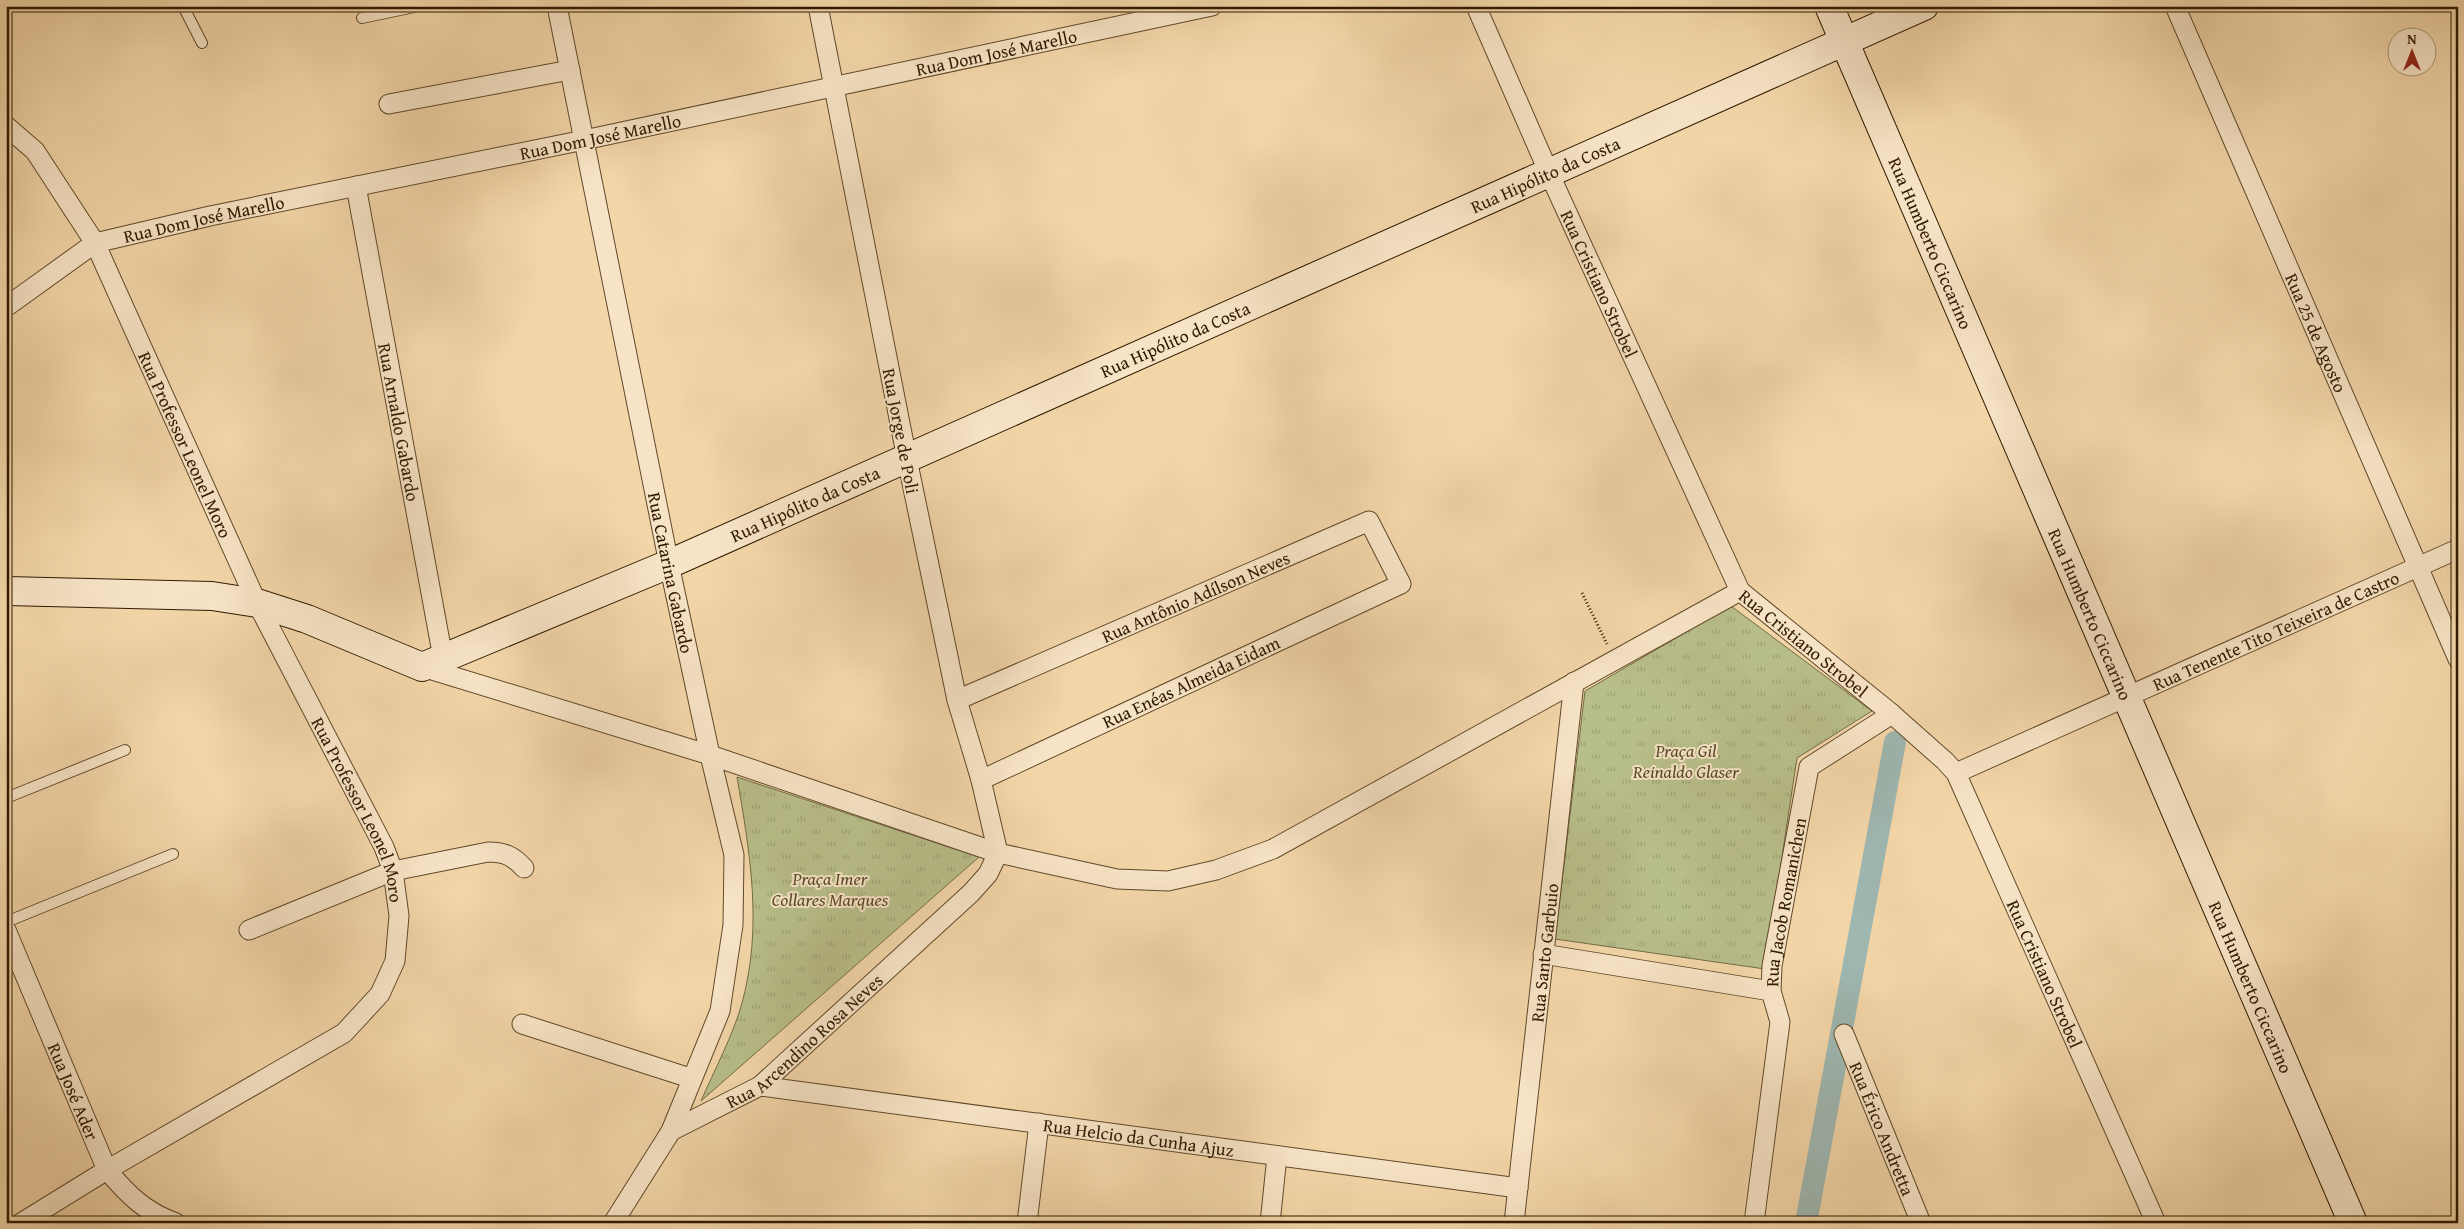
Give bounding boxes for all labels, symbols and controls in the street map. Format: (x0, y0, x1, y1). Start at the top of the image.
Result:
street label: Rua Dom José Marello (913, 22, 1079, 82)
north arrow (2386, 28, 2436, 78)
text: N (2407, 29, 2417, 49)
street label: Rua Dom José Marello (517, 106, 683, 166)
street label: Rua Hipólito da Costa (1466, 129, 1625, 220)
street label: Rua Humberto Ciccarino (1882, 153, 1980, 333)
street label: Rua Dom José Marello (120, 188, 286, 249)
street label: Rua Cristiano Strobel (1554, 206, 1645, 362)
street label: Rua 25 de Agosto (2279, 269, 2354, 397)
street label: Rua Hipólito da Costa (1096, 294, 1255, 384)
street label: Rua Arnaldo Gabardo (372, 341, 427, 503)
street label: Rua Professor Leonel Moro (132, 347, 239, 542)
street label: Rua Jorge de Poli (876, 366, 926, 496)
street label: Rua Hipólito da Costa (726, 458, 884, 549)
street label: Rua Catarina Gabardo (641, 490, 701, 656)
street label: Rua Humberto Ciccarino (2042, 524, 2140, 704)
street label: Rua Antônio Adílson Neves (1097, 544, 1294, 649)
street label: Rua Tenente Tito Teixeira de Castro (2148, 563, 2403, 697)
street label: Rua Cristiano Strobel (1733, 582, 1874, 703)
street label: Rua Enéas Almeida Eidam (1098, 629, 1284, 735)
street label: Rua Professor Leonel Moro (305, 712, 411, 904)
park label: Praça Gil Reinaldo Glaser (1632, 737, 1740, 785)
street label: Rua Jacob Romanichen (1758, 815, 1813, 987)
park label: Praça Imer Collares Marques (772, 865, 889, 913)
street label: Rua Santo Garbuio (1523, 882, 1565, 1023)
street label: Rua Cristiano Strobel (2000, 895, 2090, 1052)
street label: Rua Humberto Ciccarino (2202, 897, 2300, 1077)
street label: Rua Arcendino Rosa Neves (721, 967, 889, 1115)
street label: Rua José Ader (41, 1038, 107, 1145)
street label: Rua Érico Andretta (1843, 1057, 1922, 1200)
street label: Rua Helcio da Cunha Ajuz (1042, 1111, 1236, 1163)

